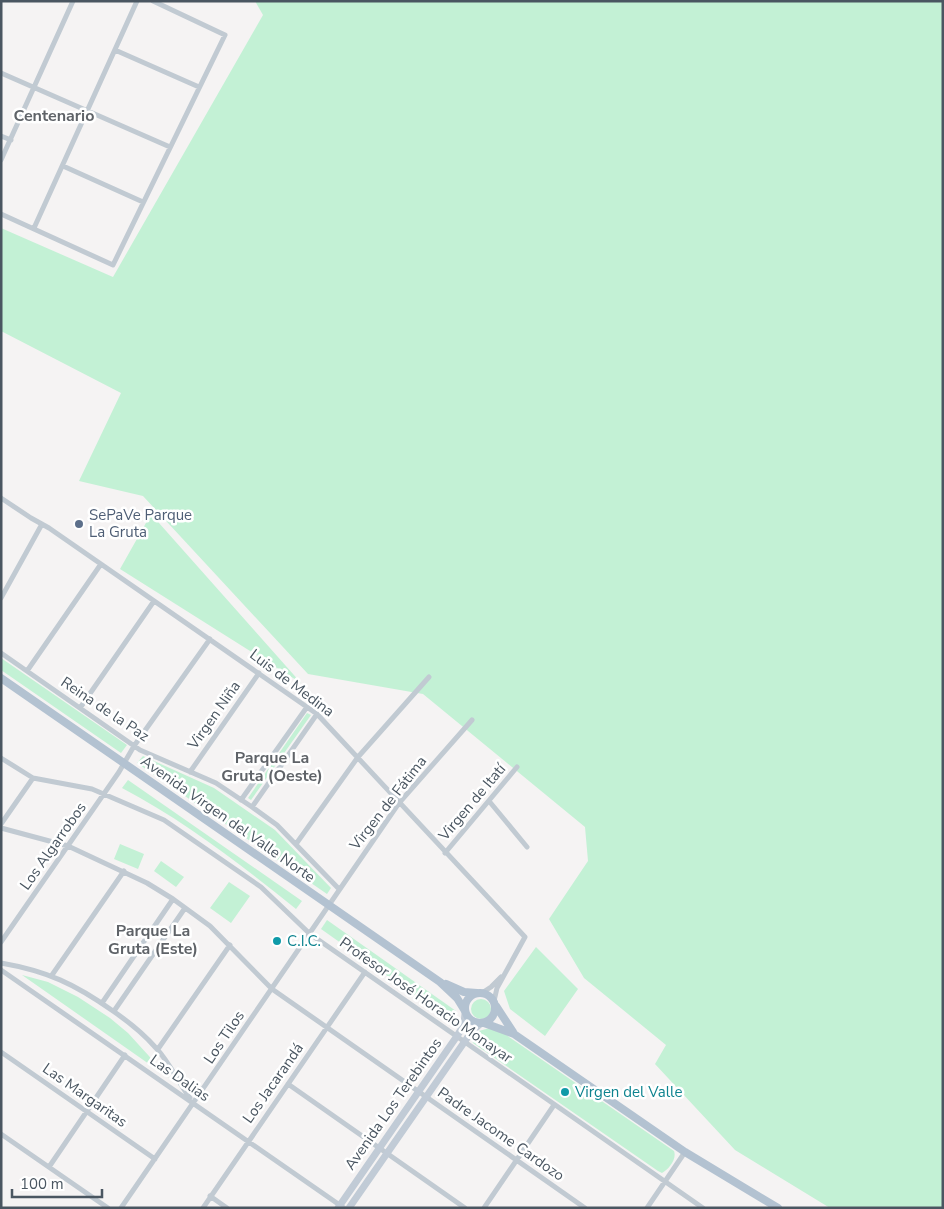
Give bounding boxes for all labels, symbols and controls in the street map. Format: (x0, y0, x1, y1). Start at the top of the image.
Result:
district label: Centenario (14, 105, 94, 127)
place label: SePaVe Parque La Gruta (89, 505, 192, 542)
marker: SePaVe Parque La Gruta (73, 518, 85, 530)
street label: Luis de Medina (246, 645, 338, 721)
street label: Reina de la Paz (57, 672, 153, 746)
street label: Virgen Niña (182, 677, 245, 754)
district label: Parque La Gruta (Oeste) (221, 747, 323, 787)
street label: Avenida Virgen del Valle Norte (137, 751, 319, 887)
street label: Virgen de Fátima (344, 752, 431, 855)
street label: Virgen de Itatí (433, 758, 511, 845)
street label: Los Algarrobos (15, 798, 91, 894)
district label: Parque La Gruta (Este) (108, 920, 198, 960)
place label: C.I.C. (287, 931, 321, 951)
street label: Profesor José Horacio Monayar (336, 933, 517, 1068)
marker: C.I.C. (271, 935, 283, 947)
street label: Los Tilos (199, 1007, 249, 1067)
street label: Avenida Los Terebintos (340, 1034, 446, 1174)
street label: Los Jacarandá (238, 1039, 308, 1127)
street label: Las Dalias (146, 1050, 214, 1106)
street label: Las Margaritas (39, 1058, 131, 1132)
place label: Virgen del Valle (574, 1082, 682, 1102)
street label: Padre Jacome Cardozo (434, 1083, 568, 1185)
marker: Virgen del Valle (559, 1086, 571, 1098)
scale bar (12, 1166, 102, 1198)
text: 100 m (20, 1174, 64, 1194)

